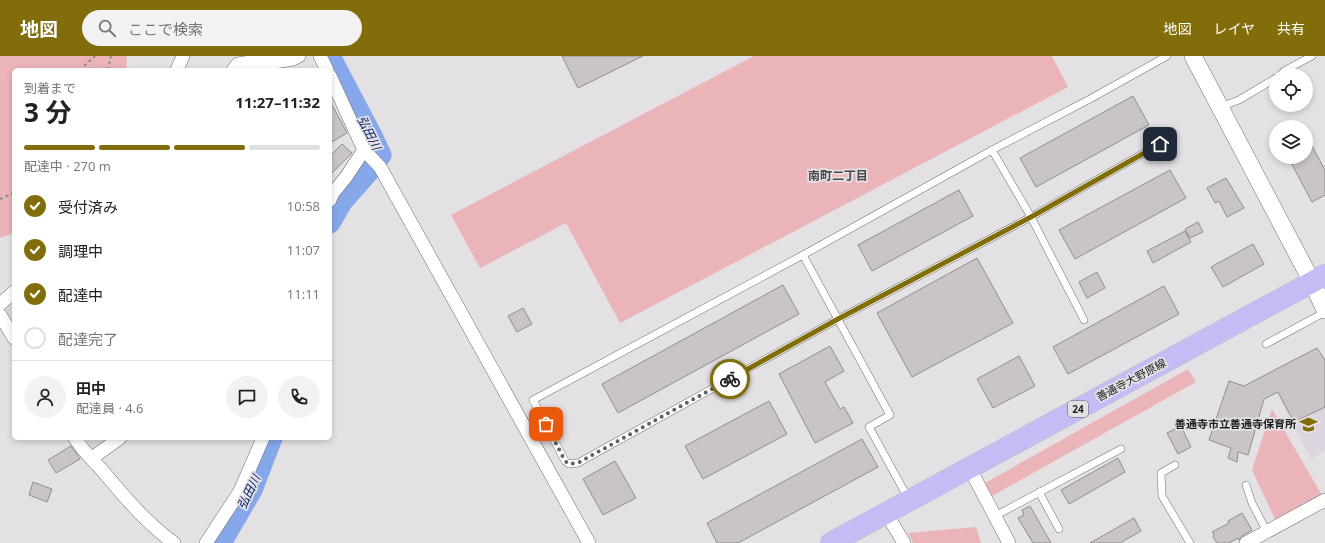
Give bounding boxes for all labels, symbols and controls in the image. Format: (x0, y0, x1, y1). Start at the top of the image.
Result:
search box (82, 10, 362, 46)
text: 地図 (20, 16, 58, 42)
icon: search (96, 17, 118, 39)
text: ここで検索 (128, 19, 203, 39)
text: 地図 (1163, 19, 1191, 38)
text: レイヤ (1213, 19, 1255, 38)
text: 共有 (1277, 19, 1305, 38)
map controls (1269, 68, 1313, 164)
button: locate (1269, 68, 1313, 112)
text: 到着まで (24, 79, 76, 97)
text: 11:27–11:32 (235, 92, 320, 112)
text: 3 分 (24, 94, 72, 130)
water label: 弘田川 (354, 113, 386, 154)
button: layers (1269, 120, 1313, 164)
pin (1143, 127, 1177, 161)
icon: home (1149, 133, 1171, 155)
text: 配達中 · 270 m (24, 157, 111, 175)
district label: 南町二丁目 (808, 167, 868, 184)
icon: check (24, 195, 46, 217)
text: 受付済み (58, 197, 118, 217)
text: 10:58 (287, 197, 320, 215)
icon: check (24, 239, 46, 261)
text: 調理中 (58, 241, 103, 261)
text: 11:07 (287, 241, 320, 259)
icon: check (24, 283, 46, 305)
text: 配達中 (58, 285, 103, 305)
text: 11:11 (287, 285, 320, 303)
text: 配達完了 (58, 329, 118, 349)
street label: 善通寺大野原線 (1093, 355, 1168, 404)
courier (710, 359, 750, 399)
icon: bike (719, 368, 741, 390)
button: person (24, 376, 66, 418)
button: chat (226, 376, 268, 418)
button: phone (278, 376, 320, 418)
text: 田中 (76, 378, 106, 398)
text: 配達員 · 4.6 (76, 399, 143, 417)
road number: 24 (1068, 401, 1088, 417)
pin (529, 407, 563, 441)
icon: bag (535, 413, 557, 435)
school or university icon: 善通寺市立善通寺保育所 (1299, 414, 1319, 434)
place label: 善通寺市立善通寺保育所 (1175, 416, 1296, 431)
water label: 弘田川 (233, 470, 265, 512)

